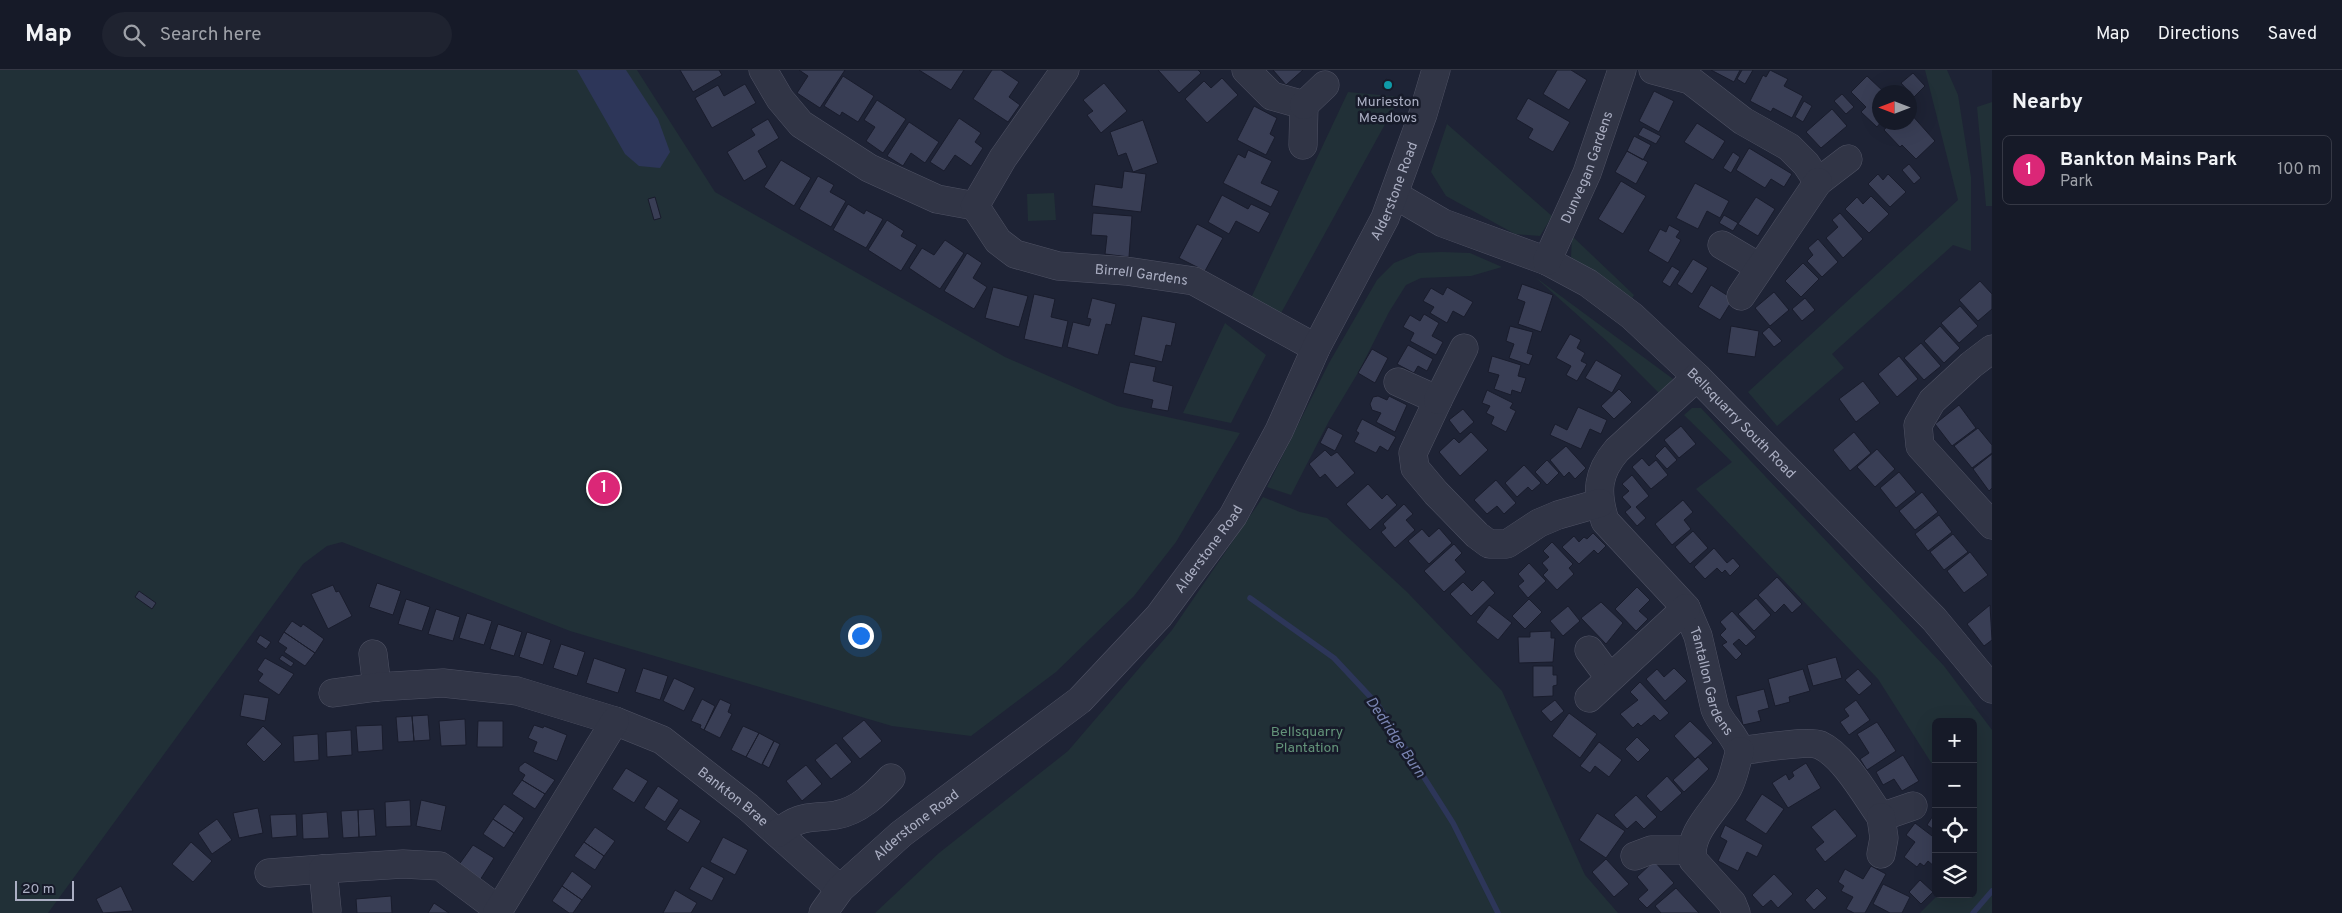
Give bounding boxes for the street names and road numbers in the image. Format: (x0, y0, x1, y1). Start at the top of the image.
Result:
street label: Dunvegan Gardens (1558, 109, 1617, 227)
street label: Alderstone Road (1368, 140, 1422, 244)
street label: Birrell Gardens (1094, 262, 1189, 290)
street label: Bellsquarry South Road (1683, 365, 1799, 483)
street label: Alderstone Road (1172, 503, 1247, 597)
street label: Tantallon Gardens (1685, 624, 1736, 739)
street label: Bankton Brae (694, 764, 771, 831)
street label: Alderstone Road (870, 787, 963, 865)

